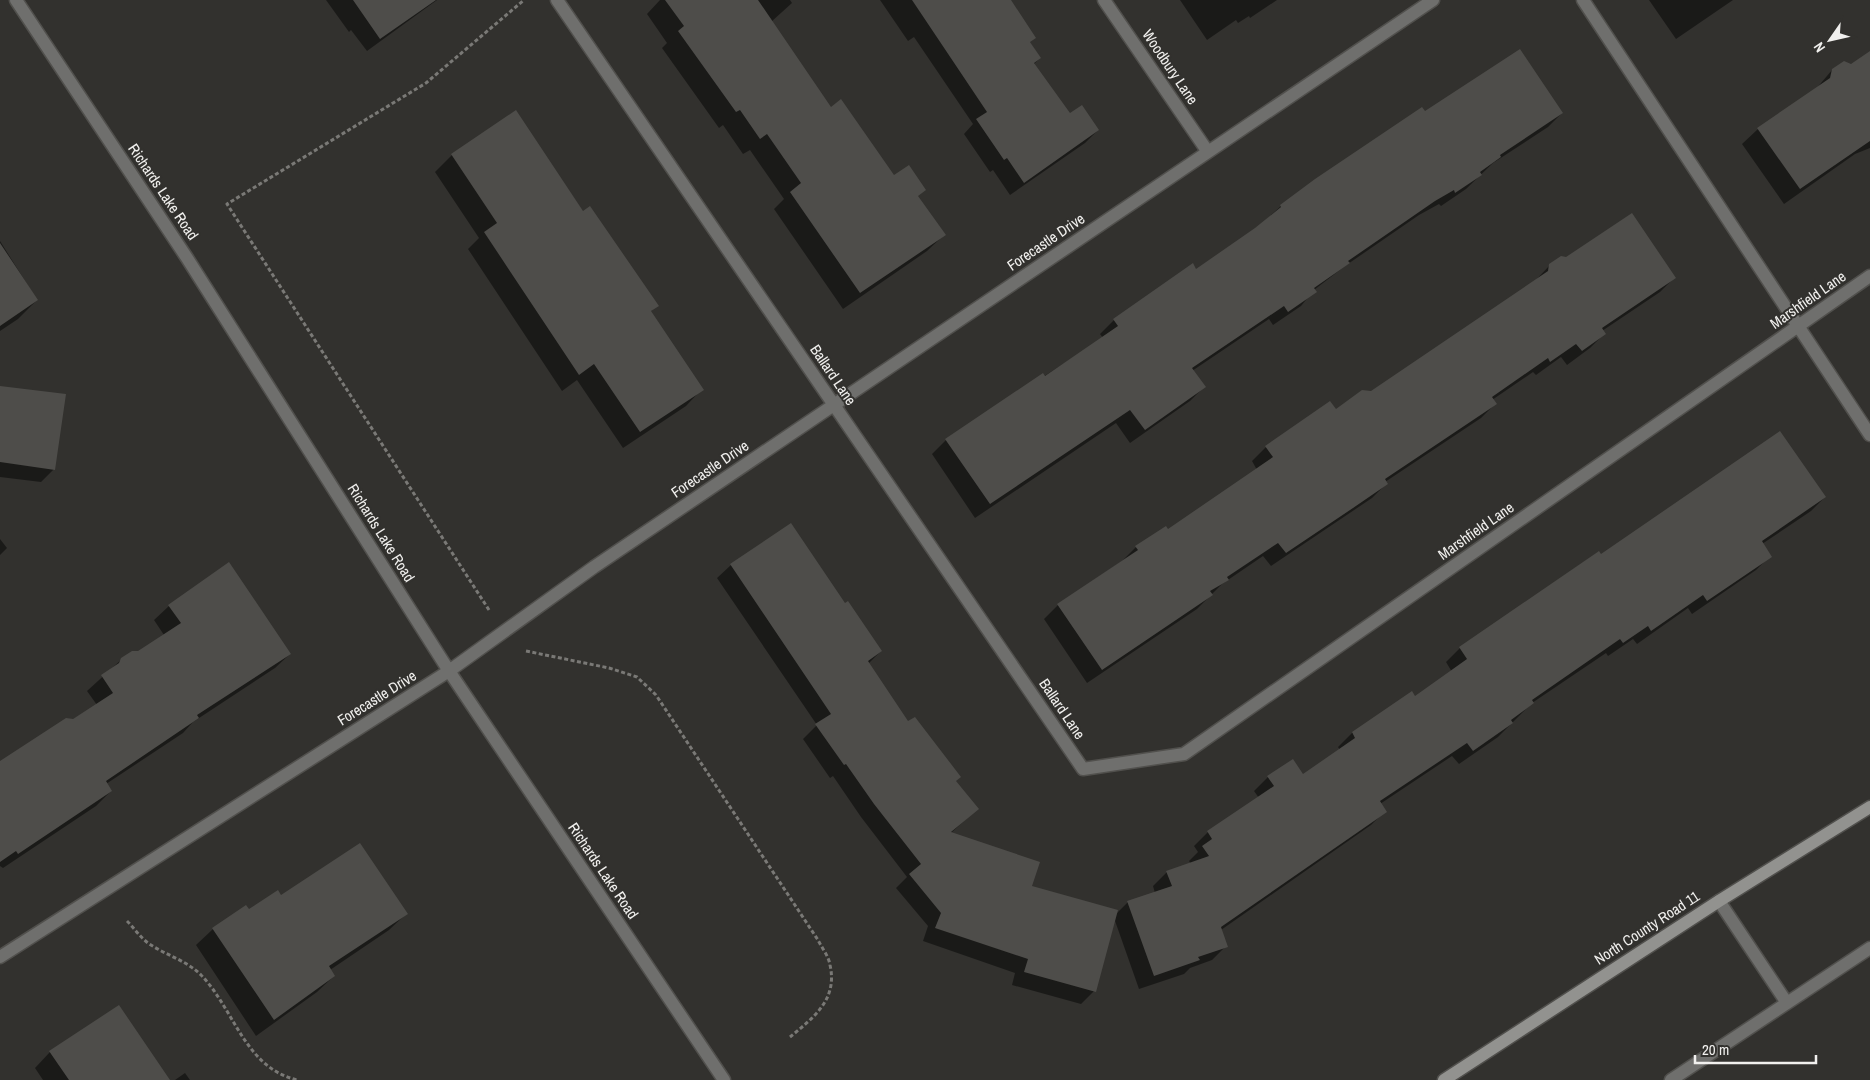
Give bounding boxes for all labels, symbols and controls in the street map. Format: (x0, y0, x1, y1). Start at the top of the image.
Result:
north arrow (1805, 15, 1855, 65)
street label: Woodbury Lane (1137, 25, 1203, 109)
text: N (1809, 39, 1829, 56)
street label: Richards Lake Road (123, 139, 203, 244)
street label: Forecastle Drive (1003, 208, 1089, 275)
street label: Marshfield Lane (1766, 266, 1850, 333)
street label: Ballard Lane (805, 340, 862, 409)
street label: Forecastle Drive (667, 435, 753, 502)
street label: Richards Lake Road (343, 480, 420, 586)
street label: Marshfield Lane (1434, 497, 1518, 564)
street label: Forecastle Drive (333, 665, 420, 730)
street label: Ballard Lane (1034, 674, 1091, 743)
street label: Richards Lake Road (563, 818, 643, 923)
street label: North County Road 11 (1590, 886, 1704, 969)
scale bar (1695, 1032, 1816, 1064)
text: 20 m (1702, 1039, 1729, 1060)

